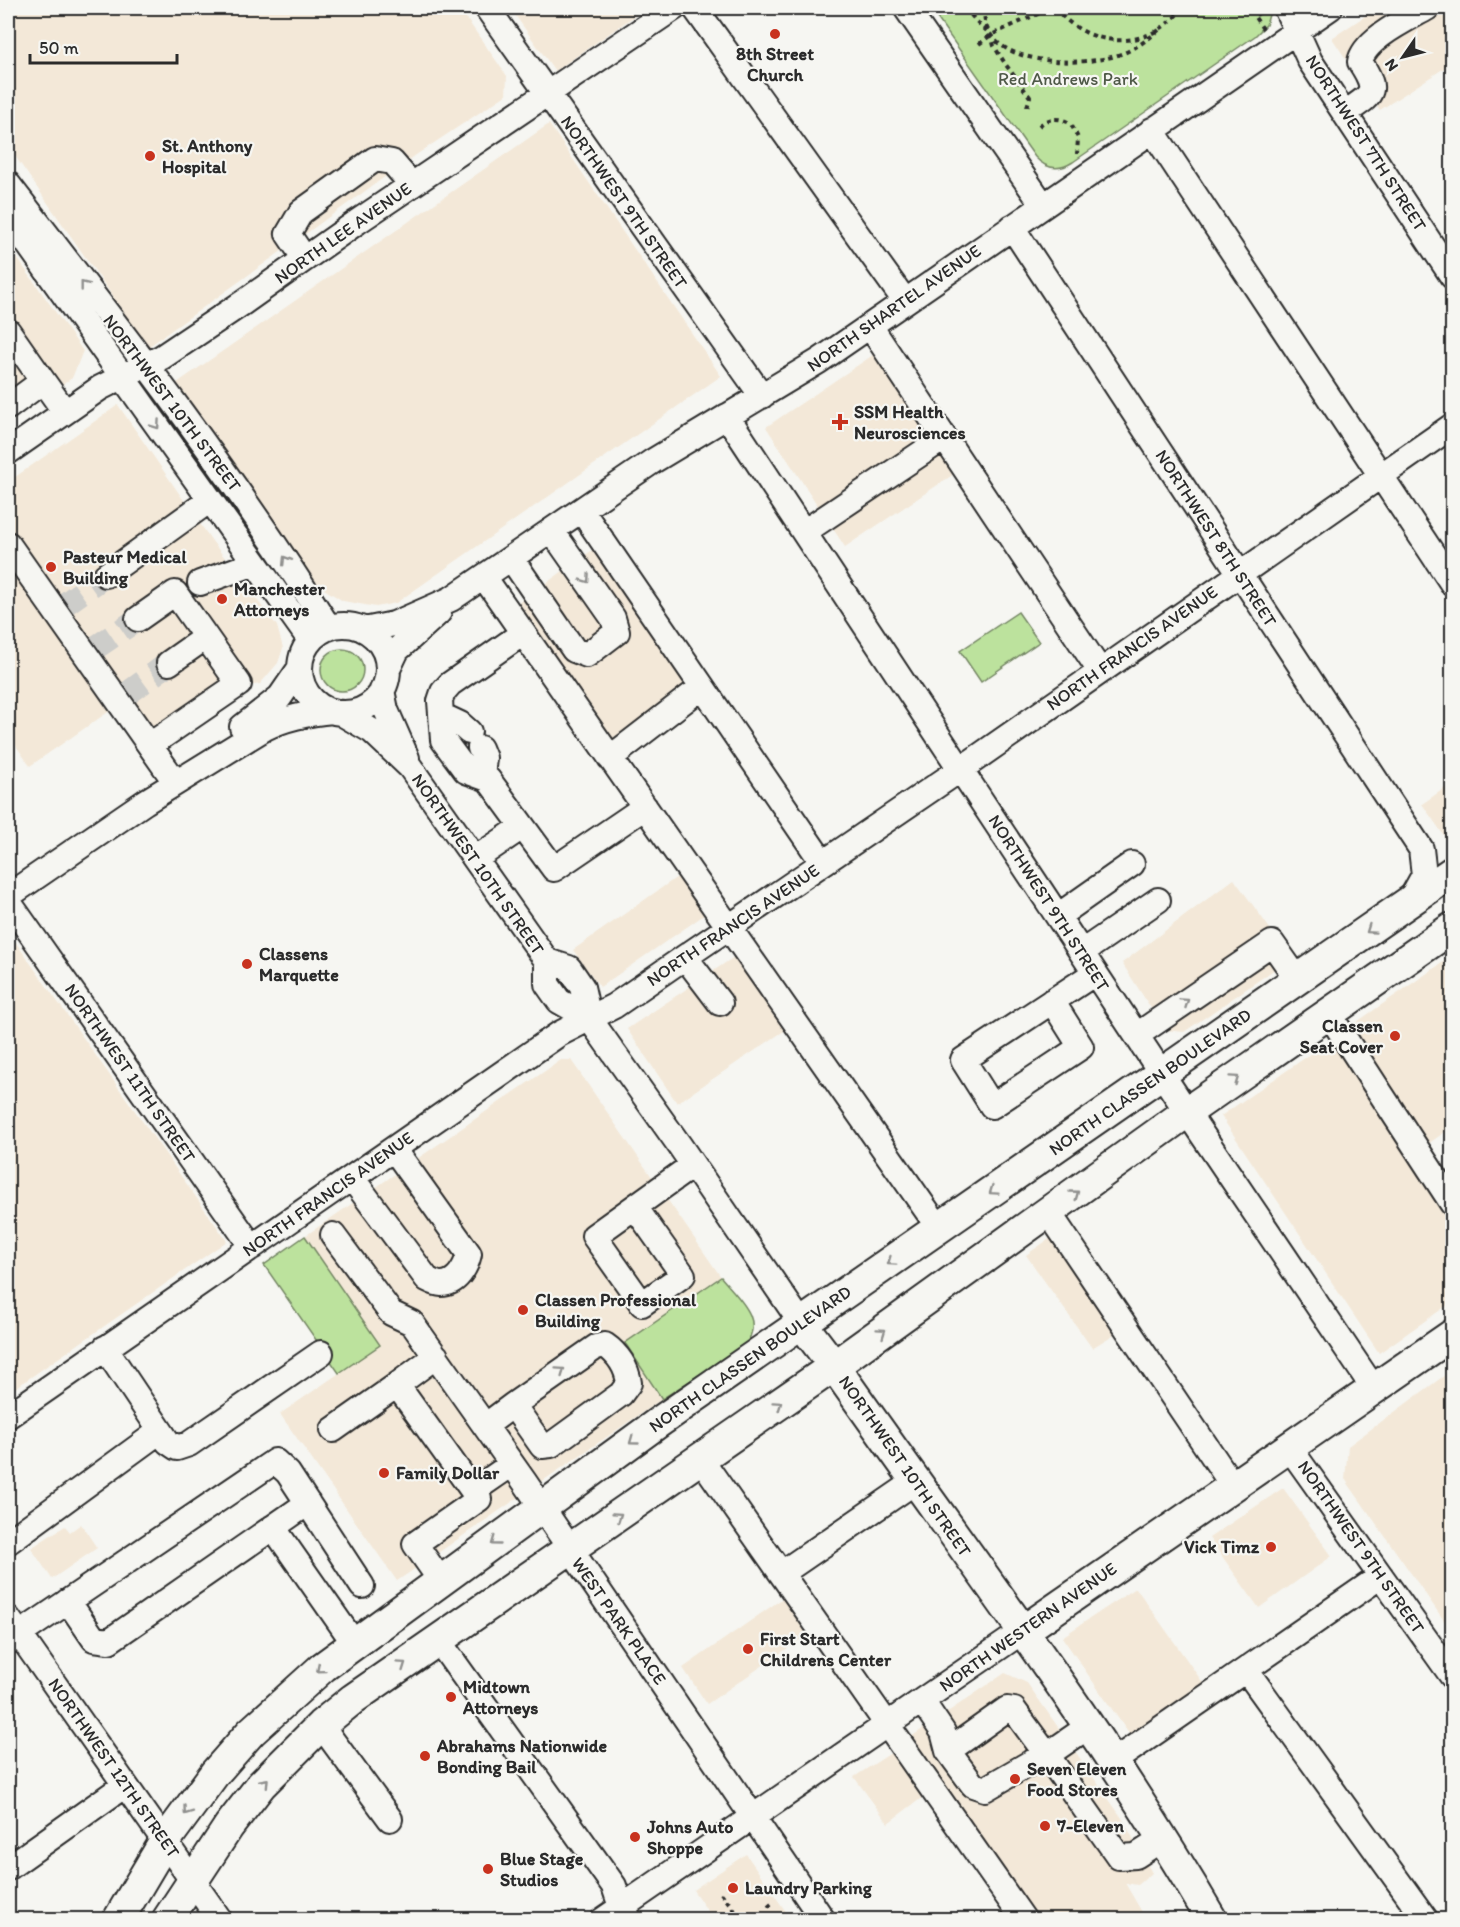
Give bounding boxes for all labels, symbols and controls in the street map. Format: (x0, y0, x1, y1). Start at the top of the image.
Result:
scale bar (30, 27, 177, 65)
marker: 8th Street Church (768, 27, 782, 41)
north arrow (1373, 27, 1433, 87)
text: 50 m (39, 37, 79, 59)
place label: 8th Street Church (736, 43, 814, 86)
street label: NORTHWEST 7TH STREET (1301, 51, 1431, 235)
park label: Red Andrews Park (998, 68, 1138, 90)
street label: NORTHWEST 9TH STREET (556, 111, 692, 293)
place label: St. Anthony Hospital (162, 135, 253, 178)
marker: St. Anthony Hospital (143, 149, 157, 163)
street label: NORTH LEE AVENUE (270, 177, 416, 289)
street label: NORTH SHARTEL AVENUE (803, 240, 985, 376)
one-way arrow (80, 281, 91, 292)
street label: NORTHWEST 10TH STREET (98, 310, 246, 496)
place label: SSM Health Neurosciences (854, 401, 966, 444)
marker: SSM Health Neurosciences (831, 413, 849, 431)
one-way arrow (149, 418, 160, 429)
street label: NORTHWEST 8TH STREET (1151, 445, 1281, 631)
place label: Pasteur Medical Building (63, 546, 187, 589)
one-way arrow (282, 556, 294, 566)
marker: Pasteur Medical Building (44, 560, 58, 574)
one-way arrow (578, 573, 589, 584)
place label: Manchester Attorneys (233, 578, 325, 621)
street label: NORTH FRANCIS AVENUE (1042, 581, 1222, 715)
marker: Manchester Attorneys (215, 592, 229, 606)
street label: NORTHWEST 10TH STREET (407, 769, 549, 959)
street label: NORTHWEST 9TH STREET (984, 811, 1114, 995)
street label: NORTH FRANCIS AVENUE (642, 859, 824, 991)
one-way arrow (1366, 923, 1377, 934)
place label: Classens Marquette (259, 943, 339, 986)
marker: Classens Marquette (240, 957, 254, 971)
street label: NORTHWEST 11TH STREET (60, 979, 200, 1167)
one-way arrow (1179, 998, 1190, 1009)
street label: NORTH CLASSEN BOULEVARD (1045, 1004, 1255, 1160)
place label: Classen Seat Cover (1300, 1015, 1384, 1058)
marker: Classen Seat Cover (1388, 1029, 1402, 1043)
one-way arrow (1229, 1075, 1240, 1086)
street label: NORTH FRANCIS AVENUE (238, 1127, 418, 1261)
one-way arrow (989, 1184, 1000, 1195)
one-way arrow (1068, 1190, 1079, 1201)
one-way arrow (887, 1255, 898, 1266)
street label: NORTH CLASSEN BOULEVARD (645, 1281, 855, 1437)
place label: Classen Professional Building (535, 1289, 697, 1332)
marker: Classen Professional Building (516, 1303, 530, 1317)
one-way arrow (875, 1328, 886, 1339)
one-way arrow (555, 1367, 566, 1378)
street label: NORTHWEST 10TH STREET (834, 1371, 976, 1561)
one-way arrow (771, 1401, 782, 1412)
one-way arrow (628, 1434, 639, 1445)
street label: NORTHWEST 9TH STREET (1293, 1456, 1429, 1638)
place label: Family Dollar (396, 1462, 500, 1484)
marker: Family Dollar (377, 1466, 391, 1480)
one-way arrow (611, 1512, 622, 1523)
one-way arrow (490, 1535, 501, 1546)
place label: Vick Timz (1184, 1536, 1260, 1558)
marker: Vick Timz (1264, 1540, 1278, 1554)
street label: WEST PARK PLACE (567, 1553, 671, 1689)
street label: NORTH WESTERN AVENUE (935, 1557, 1121, 1697)
place label: First Start Childrens Center (760, 1628, 892, 1671)
marker: First Start Childrens Center (741, 1642, 755, 1656)
one-way arrow (395, 1661, 406, 1672)
one-way arrow (316, 1662, 327, 1673)
street label: NORTHWEST 12TH STREET (43, 1674, 185, 1862)
place label: Midtown Attorneys (462, 1676, 538, 1719)
marker: Midtown Attorneys (444, 1690, 458, 1704)
place label: Abrahams Nationwide Bonding Bail (436, 1735, 607, 1778)
marker: Abrahams Nationwide Bonding Bail (418, 1749, 432, 1763)
place label: Seven Eleven Food Stores (1027, 1758, 1127, 1801)
marker: Seven Eleven Food Stores (1008, 1772, 1022, 1786)
one-way arrow (257, 1778, 268, 1789)
one-way arrow (183, 1804, 194, 1815)
place label: 7-Eleven (1056, 1815, 1125, 1837)
place label: Johns Auto Shoppe (646, 1816, 733, 1859)
marker: 7-Eleven (1038, 1819, 1052, 1833)
marker: Johns Auto Shoppe (628, 1830, 642, 1844)
place label: Blue Stage Studios (500, 1848, 584, 1891)
marker: Blue Stage Studios (481, 1862, 495, 1876)
place label: Laundry Parking (745, 1877, 873, 1899)
marker: Laundry Parking (726, 1881, 740, 1895)

